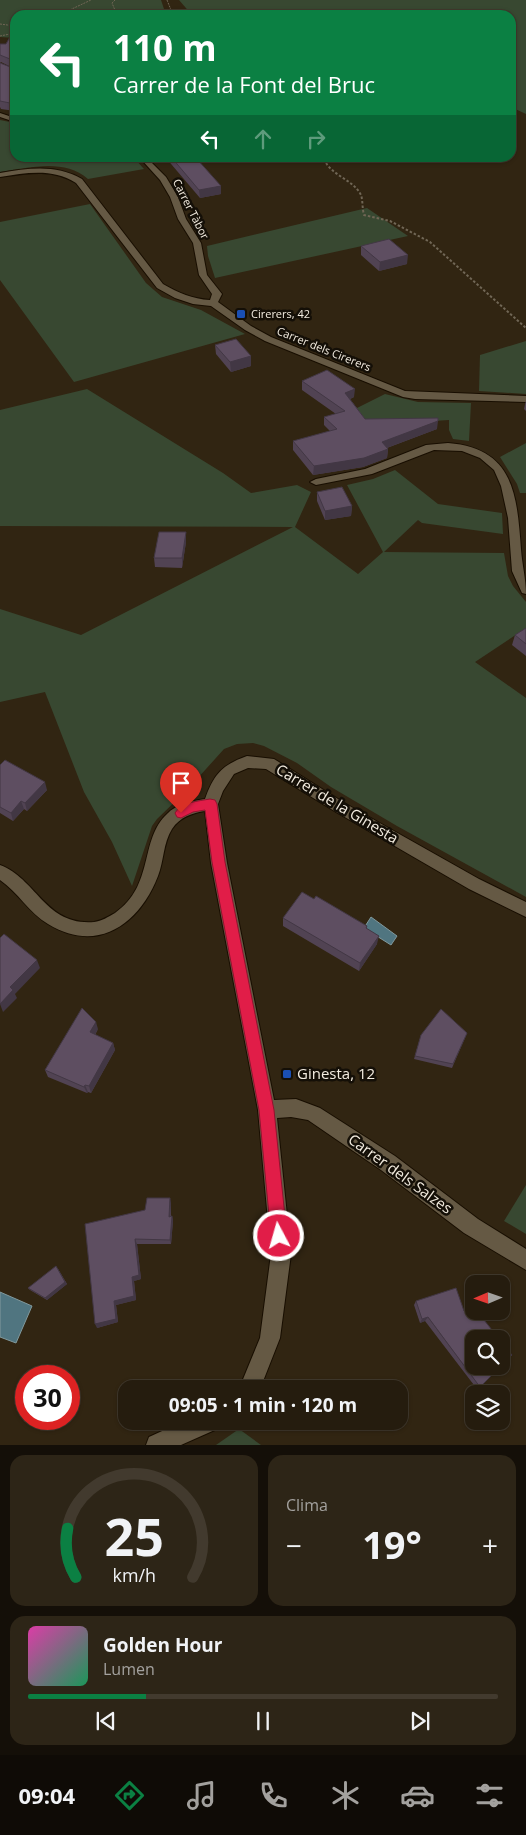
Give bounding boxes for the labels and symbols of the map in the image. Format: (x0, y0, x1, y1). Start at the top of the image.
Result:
street label: Carrer Tàbor (170, 176, 213, 242)
place label: Cirerers, 42 (251, 306, 310, 321)
marker: Cirerers, 42 (235, 308, 247, 320)
street label: Carrer dels Cirerers (275, 323, 373, 374)
street label: Carrer de la Ginesta (273, 759, 402, 848)
pin (160, 762, 202, 813)
place label: Ginesta, 12 (297, 1063, 375, 1083)
marker: Ginesta, 12 (281, 1068, 293, 1080)
street label: Carrer dels Salzes (345, 1129, 457, 1218)
position arrow (252, 1209, 304, 1261)
north arrow (465, 1275, 510, 1320)
speed limit sign: 30 (15, 1365, 80, 1430)

